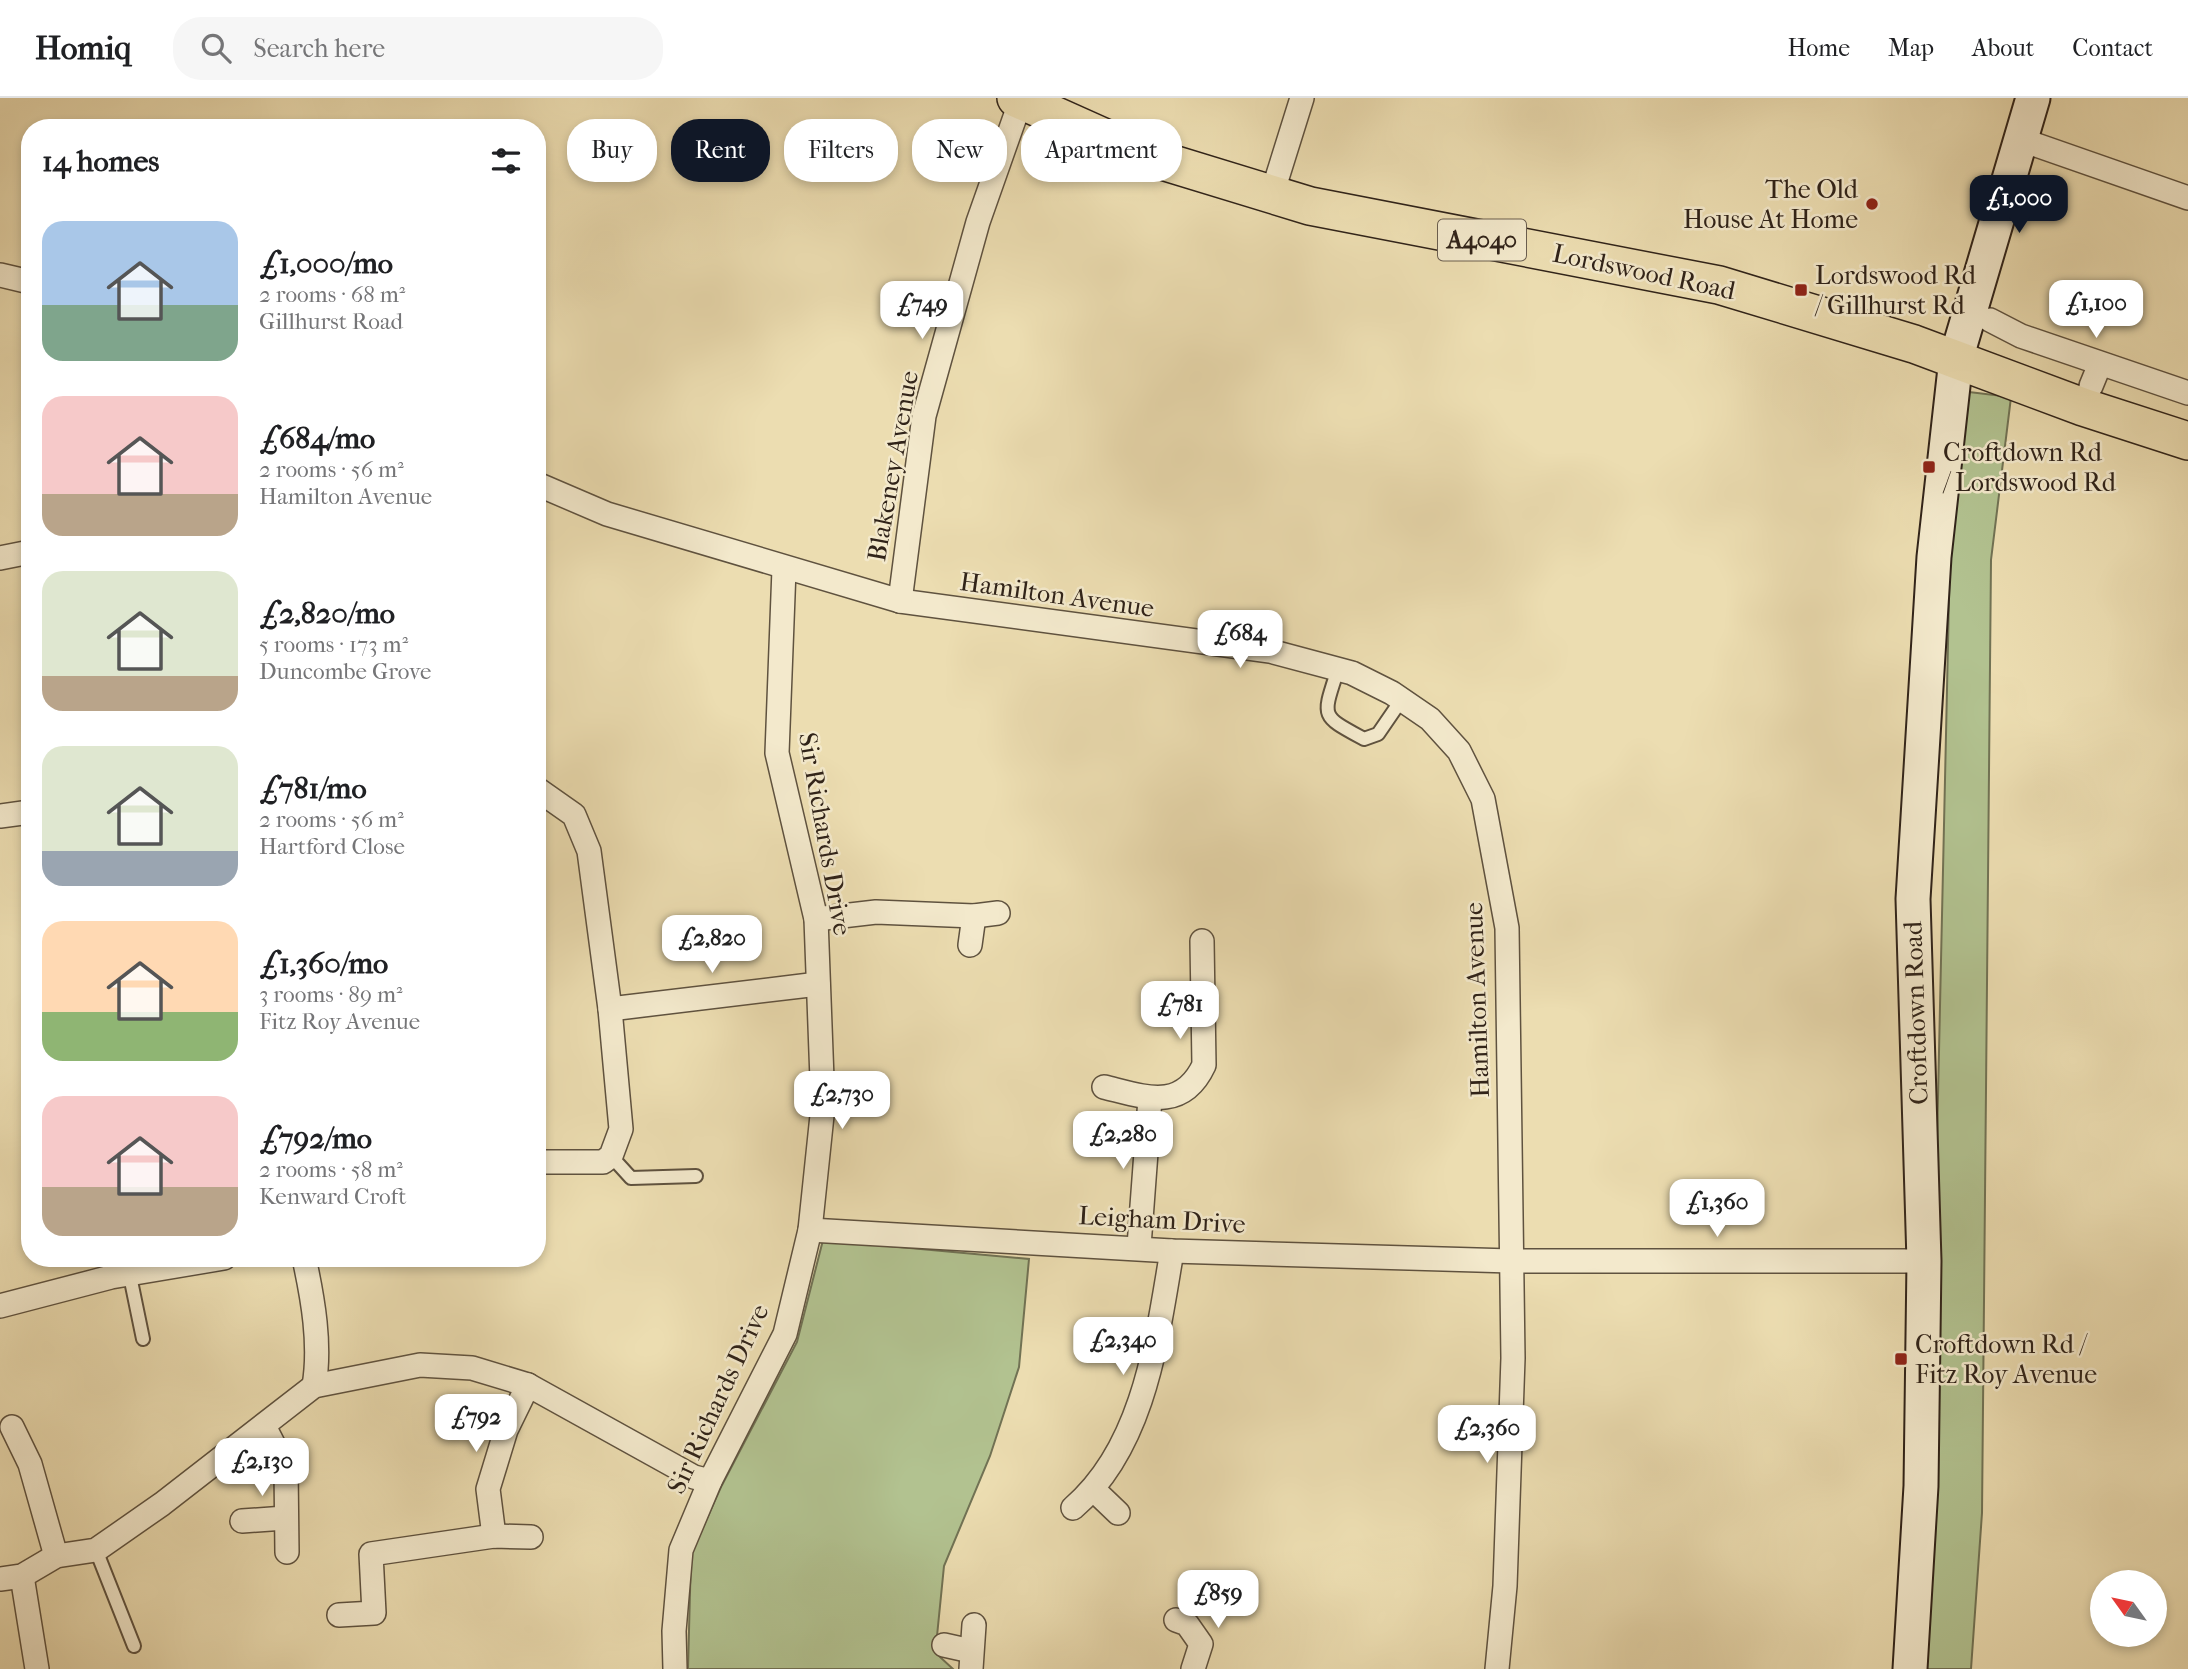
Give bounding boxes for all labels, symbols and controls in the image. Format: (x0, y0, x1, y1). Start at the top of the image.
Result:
search box (173, 17, 663, 80)
text: Homiq (35, 29, 131, 68)
icon: search (197, 29, 235, 67)
text: Search here (253, 33, 385, 64)
text: Home (1788, 34, 1850, 62)
text: Map (1888, 34, 1934, 62)
text: About (1972, 34, 2034, 62)
text: Contact (2072, 34, 2153, 62)
chip: Buy (567, 119, 657, 182)
chip: Rent (671, 119, 770, 182)
chip: Filters (784, 119, 898, 182)
chip: New (912, 119, 1007, 182)
chip: Apartment (1021, 119, 1182, 182)
icon: filters (487, 142, 525, 180)
text: 14 homes (42, 144, 159, 179)
place label: The Old House At Home (1683, 174, 1859, 235)
pin: £1,000 (1962, 176, 2076, 235)
text: £1,000 (1986, 184, 2052, 211)
marker: The Old House At Home (1864, 196, 1880, 212)
road number: A4040 (1438, 220, 1526, 260)
street label: Lordswood Road (1550, 237, 1739, 307)
text: £1,000/mo (259, 246, 393, 281)
icon: home (98, 249, 182, 333)
place label: Lordswood Rd / Gillhurst Rd (1814, 260, 1977, 321)
pin: £1,100 (2039, 280, 2153, 340)
text: 2 rooms · 68 m² (259, 281, 405, 308)
pin: £749 (881, 282, 963, 341)
marker: Lordswood Rd / Gillhurst Rd (1793, 282, 1809, 298)
text: £1,100 (2065, 289, 2127, 316)
text: £749 (896, 290, 948, 317)
text: Gillhurst Road (259, 308, 403, 335)
street label: Blakeney Avenue (861, 368, 925, 564)
text: £684/mo (259, 421, 375, 456)
icon: home (98, 424, 182, 508)
place label: Croftdown Rd / Lordswood Rd (1942, 437, 2117, 498)
text: 2 rooms · 56 m² (259, 456, 404, 483)
marker: Croftdown Rd / Lordswood Rd (1921, 459, 1937, 475)
text: Hamilton Avenue (259, 483, 432, 510)
street label: Hamilton Avenue (958, 566, 1156, 624)
text: £2,820/mo (259, 596, 395, 631)
icon: home (98, 599, 182, 683)
pin: £684 (1199, 610, 1281, 670)
text: £684 (1214, 619, 1266, 646)
text: 5 rooms · 173 m² (259, 631, 408, 658)
text: Duncombe Grove (259, 658, 431, 685)
street label: Sir Richards Drive (792, 730, 858, 938)
text: £781/mo (259, 771, 367, 806)
icon: home (98, 774, 182, 858)
text: 2 rooms · 56 m² (259, 806, 404, 833)
text: Hartford Close (259, 833, 405, 860)
street label: Hamilton Avenue (1458, 901, 1496, 1098)
pin: £2,820 (655, 916, 769, 975)
street label: Croftdown Road (1897, 920, 1935, 1105)
text: £2,820 (678, 924, 746, 951)
text: £1,360/mo (259, 946, 388, 981)
icon: home (98, 949, 182, 1033)
text: 3 rooms · 89 m² (259, 981, 403, 1008)
pin: £781 (1139, 982, 1221, 1041)
text: £781 (1157, 990, 1203, 1017)
text: Fitz Roy Avenue (259, 1008, 420, 1035)
pin: £2,730 (785, 1072, 899, 1131)
text: £2,730 (810, 1080, 874, 1107)
pin: £2,280 (1066, 1112, 1180, 1171)
text: £2,280 (1089, 1120, 1157, 1147)
text: £792/mo (259, 1121, 372, 1156)
icon: home (98, 1124, 182, 1208)
text: 2 rooms · 58 m² (259, 1156, 403, 1183)
pin: £1,360 (1660, 1180, 1774, 1239)
text: Kenward Croft (259, 1183, 406, 1210)
text: £1,360 (1686, 1188, 1748, 1215)
street label: Leigham Drive (1078, 1200, 1247, 1240)
street label: Sir Richards Drive (661, 1299, 776, 1499)
pin: £2,340 (1066, 1318, 1180, 1377)
text: £2,340 (1089, 1326, 1157, 1353)
place label: Croftdown Rd / Fitz Roy Avenue (1915, 1329, 2097, 1390)
marker: Croftdown Rd / Fitz Roy Avenue (1893, 1351, 1909, 1367)
pin: £792 (435, 1394, 517, 1454)
text: £792 (451, 1403, 501, 1430)
pin: £2,360 (1430, 1406, 1544, 1465)
text: £2,360 (1454, 1414, 1520, 1441)
pin: £2,130 (205, 1438, 319, 1498)
text: £2,130 (231, 1447, 293, 1474)
pin: £859 (1177, 1570, 1259, 1630)
north arrow (2090, 1570, 2166, 1647)
map controls (2090, 1570, 2167, 1647)
text: £859 (1194, 1579, 1242, 1606)

